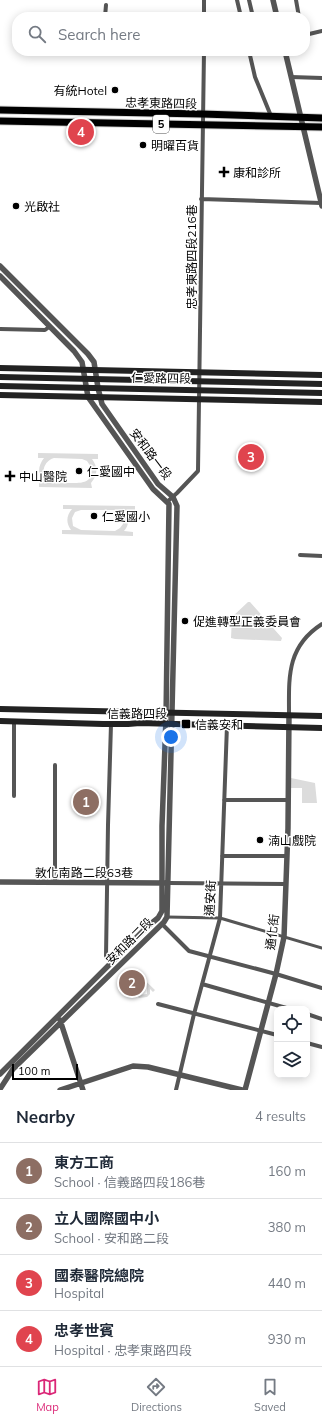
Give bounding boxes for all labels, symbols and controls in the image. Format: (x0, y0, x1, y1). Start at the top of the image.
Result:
search box (12, 12, 310, 56)
icon: search (26, 23, 48, 45)
text: Search here (58, 25, 140, 44)
place label: 有統Hotel (53, 83, 107, 98)
marker: 有統Hotel (110, 85, 120, 95)
street label: 忠孝東路四段 (125, 95, 197, 111)
road number: 5 (153, 115, 169, 133)
pin: 4 (68, 117, 94, 147)
place label: 明曜百貨 (151, 138, 199, 153)
marker: 明曜百貨 (138, 140, 148, 150)
place label: 康和診所 (233, 165, 281, 180)
marker: 康和診所 (218, 166, 230, 178)
place label: 光啟社 (24, 199, 60, 214)
marker: 光啟社 (11, 201, 21, 211)
street label: 忠孝東路四段216巷 (184, 204, 199, 310)
street label: 仁愛路四段 (131, 370, 191, 386)
street label: 安和路一段 (127, 426, 175, 482)
pin: 3 (238, 442, 264, 472)
place label: 仁愛國中 (87, 464, 135, 479)
marker: 仁愛國中 (74, 466, 84, 476)
place label: 中山醫院 (19, 469, 67, 484)
marker: 中山醫院 (4, 470, 16, 482)
place label: 仁愛國小 (102, 509, 150, 524)
marker: 仁愛國小 (89, 511, 99, 521)
place label: 促進轉型正義委員會 (193, 614, 301, 629)
marker: 促進轉型正義委員會 (180, 616, 190, 626)
street label: 信義路四段 (107, 706, 167, 721)
place label: 信義安和 (195, 717, 243, 732)
marker: 信義安和 (180, 718, 192, 730)
your location (161, 727, 181, 747)
pin: 1 (73, 787, 99, 817)
place label: 湳山戲院 (268, 833, 316, 848)
marker: 湳山戲院 (255, 835, 265, 845)
street label: 敦化南路二段63巷 (35, 865, 133, 880)
street label: 通安街 (202, 880, 218, 916)
street label: 通化街 (262, 913, 282, 951)
street label: 安和路二段 (102, 914, 156, 968)
pin: 2 (119, 968, 145, 998)
map controls (274, 1006, 310, 1078)
button: locate (274, 1006, 310, 1042)
button: layers (274, 1042, 310, 1078)
scale bar (12, 1062, 78, 1081)
text: 100 m (18, 1064, 50, 1078)
text: Nearby (16, 1106, 75, 1127)
text: 4 results (255, 1108, 306, 1124)
text: 東方工商 (54, 1153, 114, 1172)
text: 1 (25, 1163, 33, 1179)
text: 160 m (268, 1163, 306, 1179)
text: School · 信義路四段186巷 (54, 1174, 205, 1190)
text: 立人國際國中小 (54, 1209, 159, 1228)
text: 2 (25, 1219, 33, 1235)
text: 380 m (268, 1219, 306, 1235)
text: School · 安和路二段 (54, 1230, 169, 1246)
text: 國泰醫院總院 (54, 1266, 144, 1285)
text: 3 (25, 1275, 33, 1291)
text: 440 m (268, 1275, 306, 1291)
text: Hospital (54, 1285, 104, 1301)
text: 忠孝世賓 (54, 1321, 114, 1340)
text: 4 (25, 1331, 33, 1347)
text: 930 m (268, 1331, 306, 1347)
text: Hospital · 忠孝東路四段 (54, 1342, 192, 1358)
tab: Map (36, 1376, 59, 1414)
tab: Directions (131, 1376, 182, 1414)
tab: Saved (254, 1376, 286, 1414)

